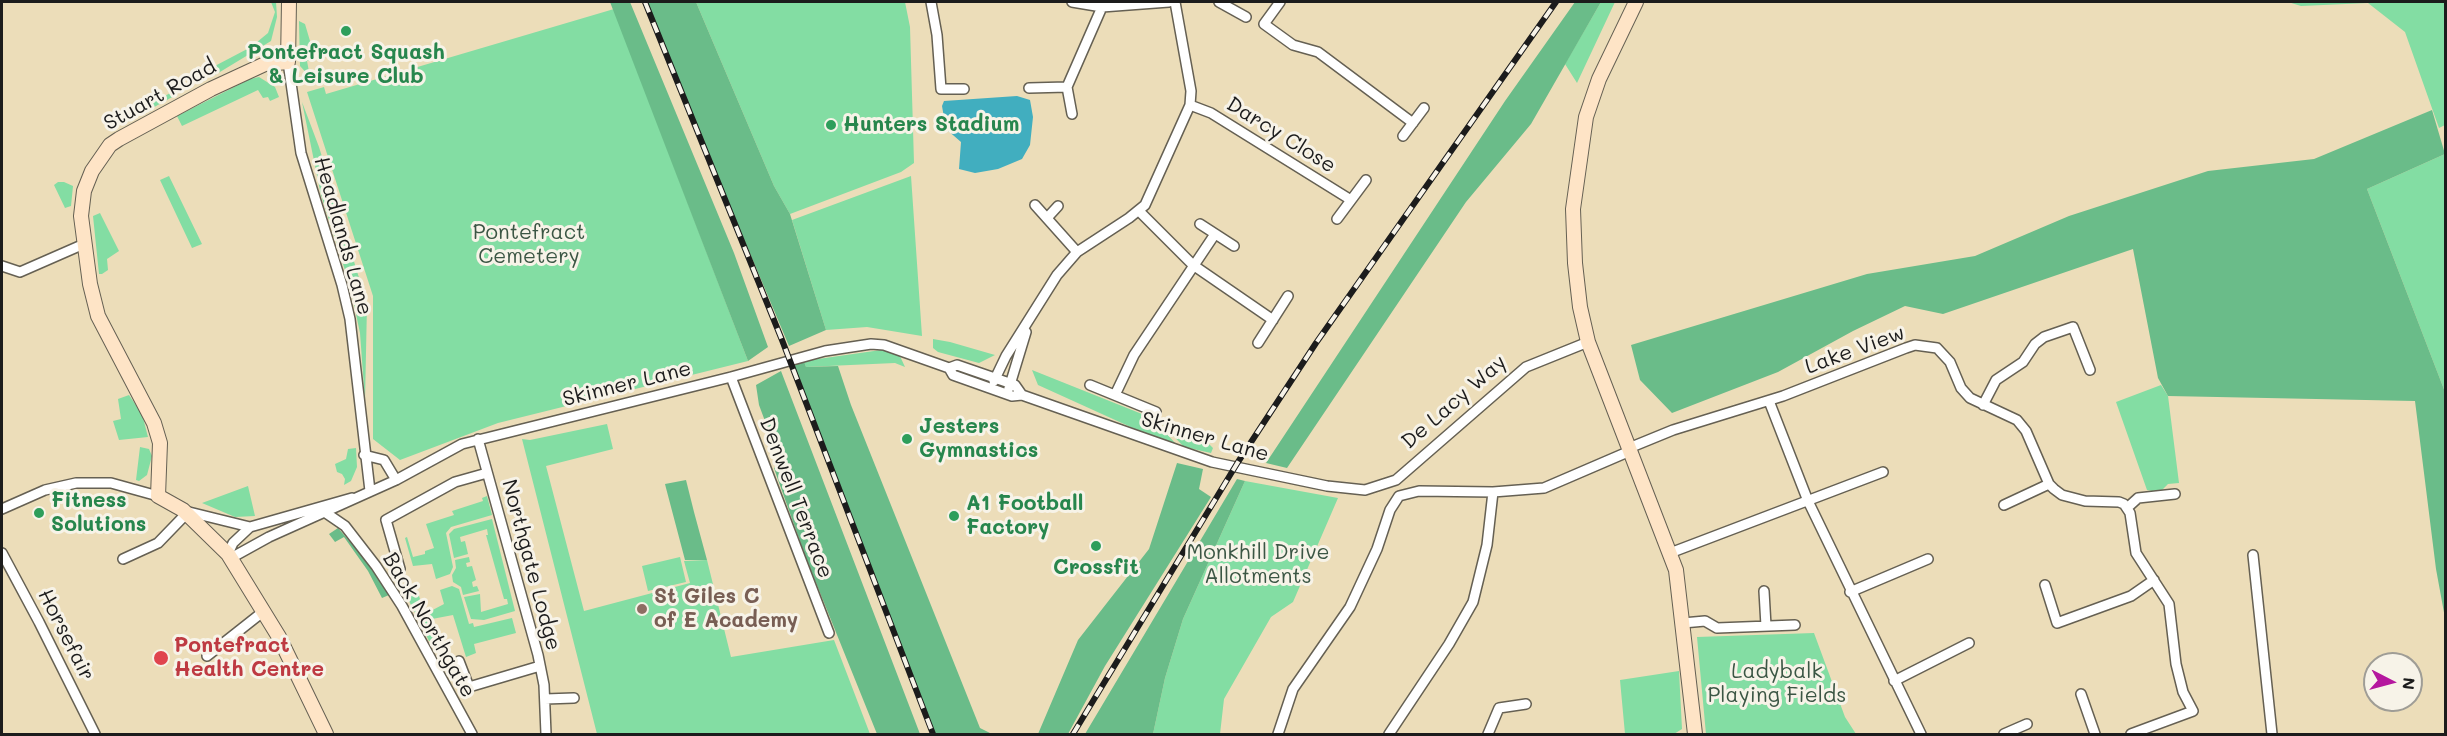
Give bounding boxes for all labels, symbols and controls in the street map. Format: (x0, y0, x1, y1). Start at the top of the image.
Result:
marker: Pontefract Squash & Leisure Club (339, 24, 353, 38)
place label: Pontefract Squash & Leisure Club (247, 40, 445, 90)
street label: Stuart Road (99, 54, 221, 136)
street label: Darcy Close (1222, 91, 1340, 179)
place label: Hunters Stadium (843, 112, 1019, 138)
marker: Hunters Stadium (824, 118, 838, 132)
street label: Headlands Lane (308, 154, 378, 318)
park label: Pontefract Cemetery (473, 220, 585, 270)
street label: Lake View (1802, 320, 1908, 380)
street label: De Lacy Way (1396, 350, 1512, 454)
street label: Skinner Lane (560, 356, 694, 412)
street label: Skinner Lane (1138, 407, 1272, 467)
street label: Denwell Terrace (754, 414, 838, 582)
place label: Jesters Gymnastics (919, 414, 1038, 464)
marker: Jesters Gymnastics (900, 432, 914, 446)
street label: Northgate Lodge (496, 477, 566, 653)
place label: Fitness Solutions (51, 488, 146, 538)
place label: A1 Football Factory (966, 491, 1083, 541)
marker: Fitness Solutions (32, 506, 46, 520)
marker: A1 Football Factory (947, 509, 961, 523)
marker: Crossfit (1089, 539, 1103, 553)
park label: Monkhill Drive Allotments (1186, 540, 1330, 590)
street label: Back Northgate (377, 548, 481, 702)
place label: Crossfit (1053, 555, 1139, 581)
place label: St Giles C of E Academy (654, 584, 798, 634)
street label: Horsefair (32, 585, 100, 685)
marker: St Giles C of E Academy (635, 602, 649, 616)
place label: Pontefract Health Centre (174, 633, 324, 683)
marker: Pontefract Health Centre (152, 649, 170, 667)
north arrow (2363, 652, 2423, 712)
park label: Ladybalk Playing Fields (1707, 659, 1847, 709)
text: N (2398, 677, 2420, 691)

